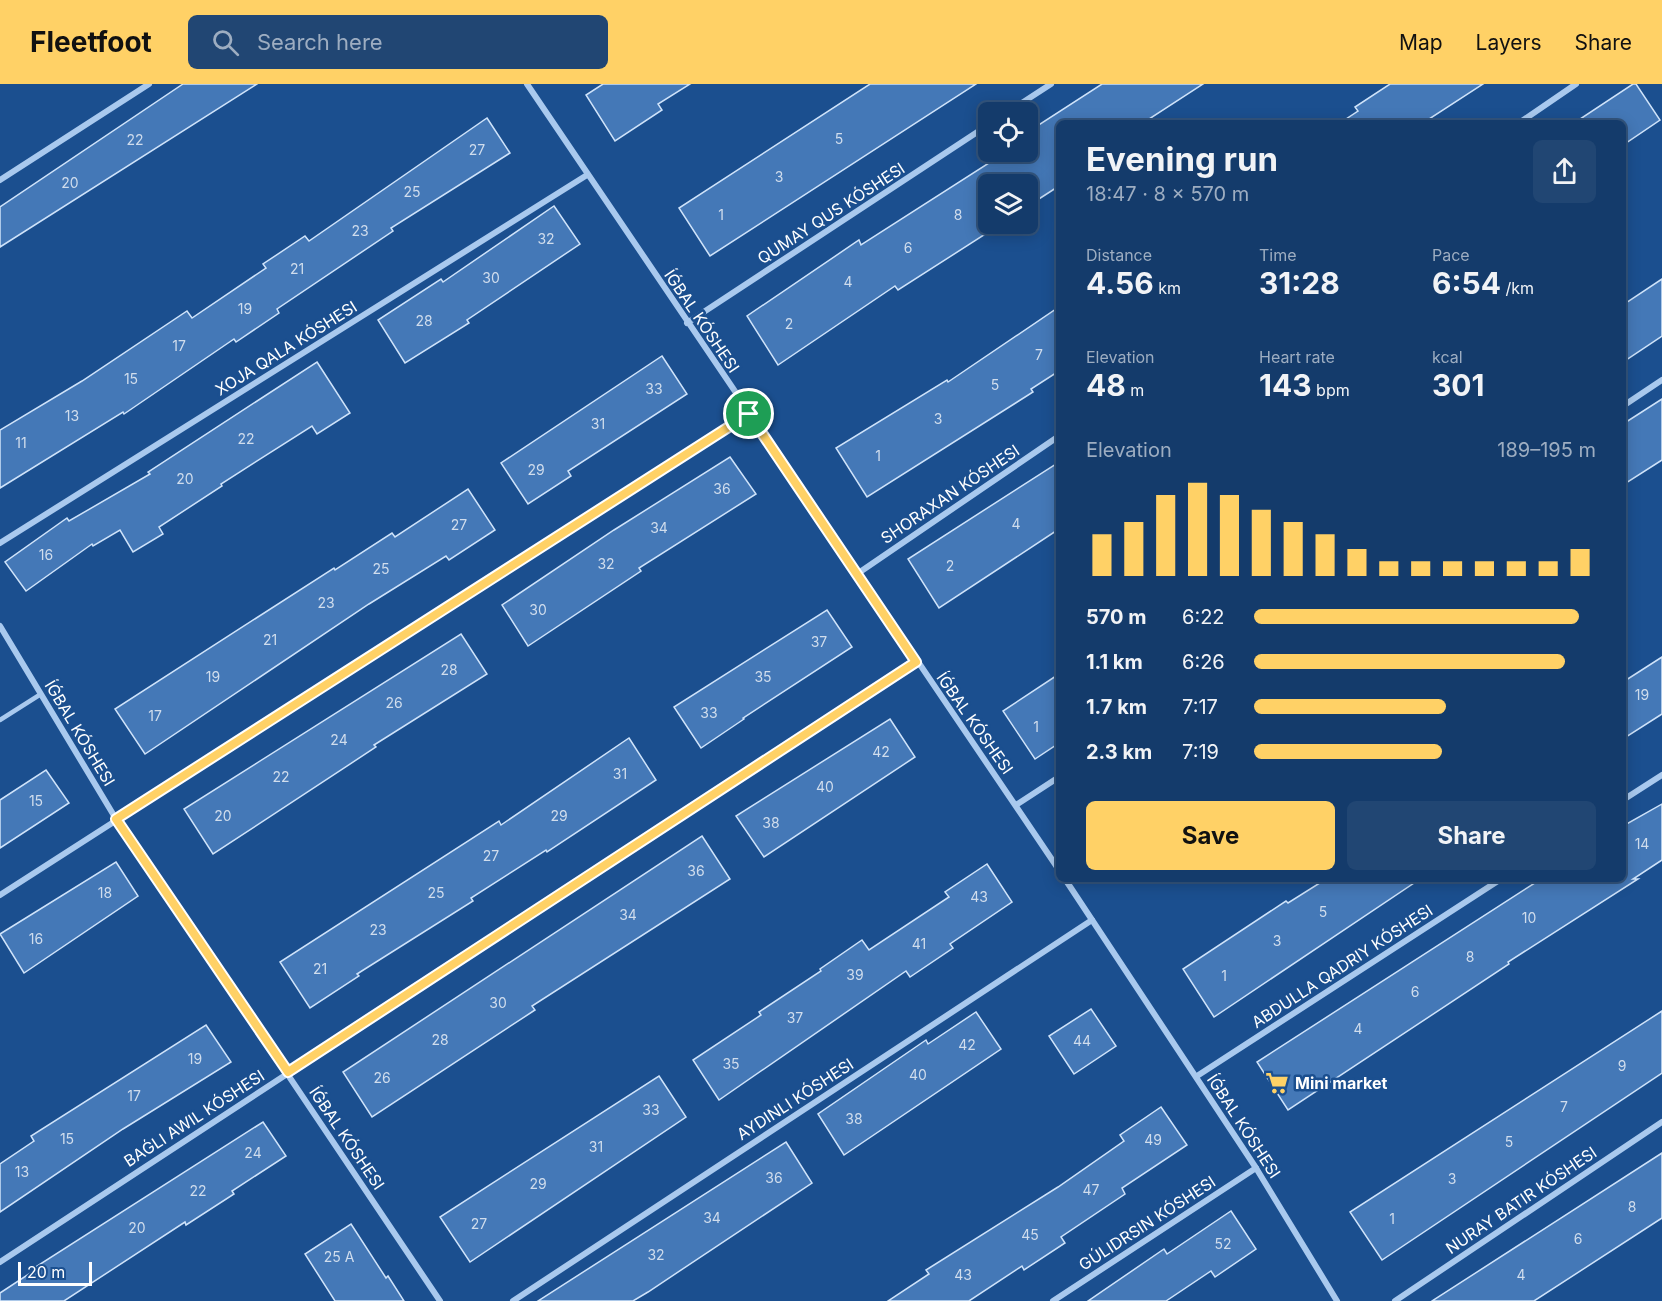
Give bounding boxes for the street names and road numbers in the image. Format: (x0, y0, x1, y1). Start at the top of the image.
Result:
street label: QUMAY QUS KÓSHESI (754, 158, 908, 268)
street label: ÍǴBAL KÓSHESI (660, 266, 744, 376)
street label: XOJA QALA KÓSHESI (212, 296, 360, 400)
street label: SHORAXAN KÓSHESI (877, 440, 1023, 548)
street label: ÍǴBAL KÓSHESI (932, 668, 1018, 778)
street label: ÍǴBAL KÓSHESI (41, 676, 119, 790)
street label: ABDULLA QADRIY KÓSHESI (1248, 900, 1436, 1032)
street label: AYDINLI KÓSHESI (733, 1054, 857, 1144)
street label: BAǴLI AWIL KÓSHESI (120, 1065, 268, 1171)
street label: ÍǴBAL KÓSHESI (1203, 1070, 1285, 1182)
street label: ÍǴBAL KÓSHESI (305, 1083, 389, 1193)
street label: NURAY BATIR KÓSHESI (1442, 1142, 1600, 1258)
street label: GÚLIDRSIN KÓSHESI (1075, 1171, 1219, 1275)

